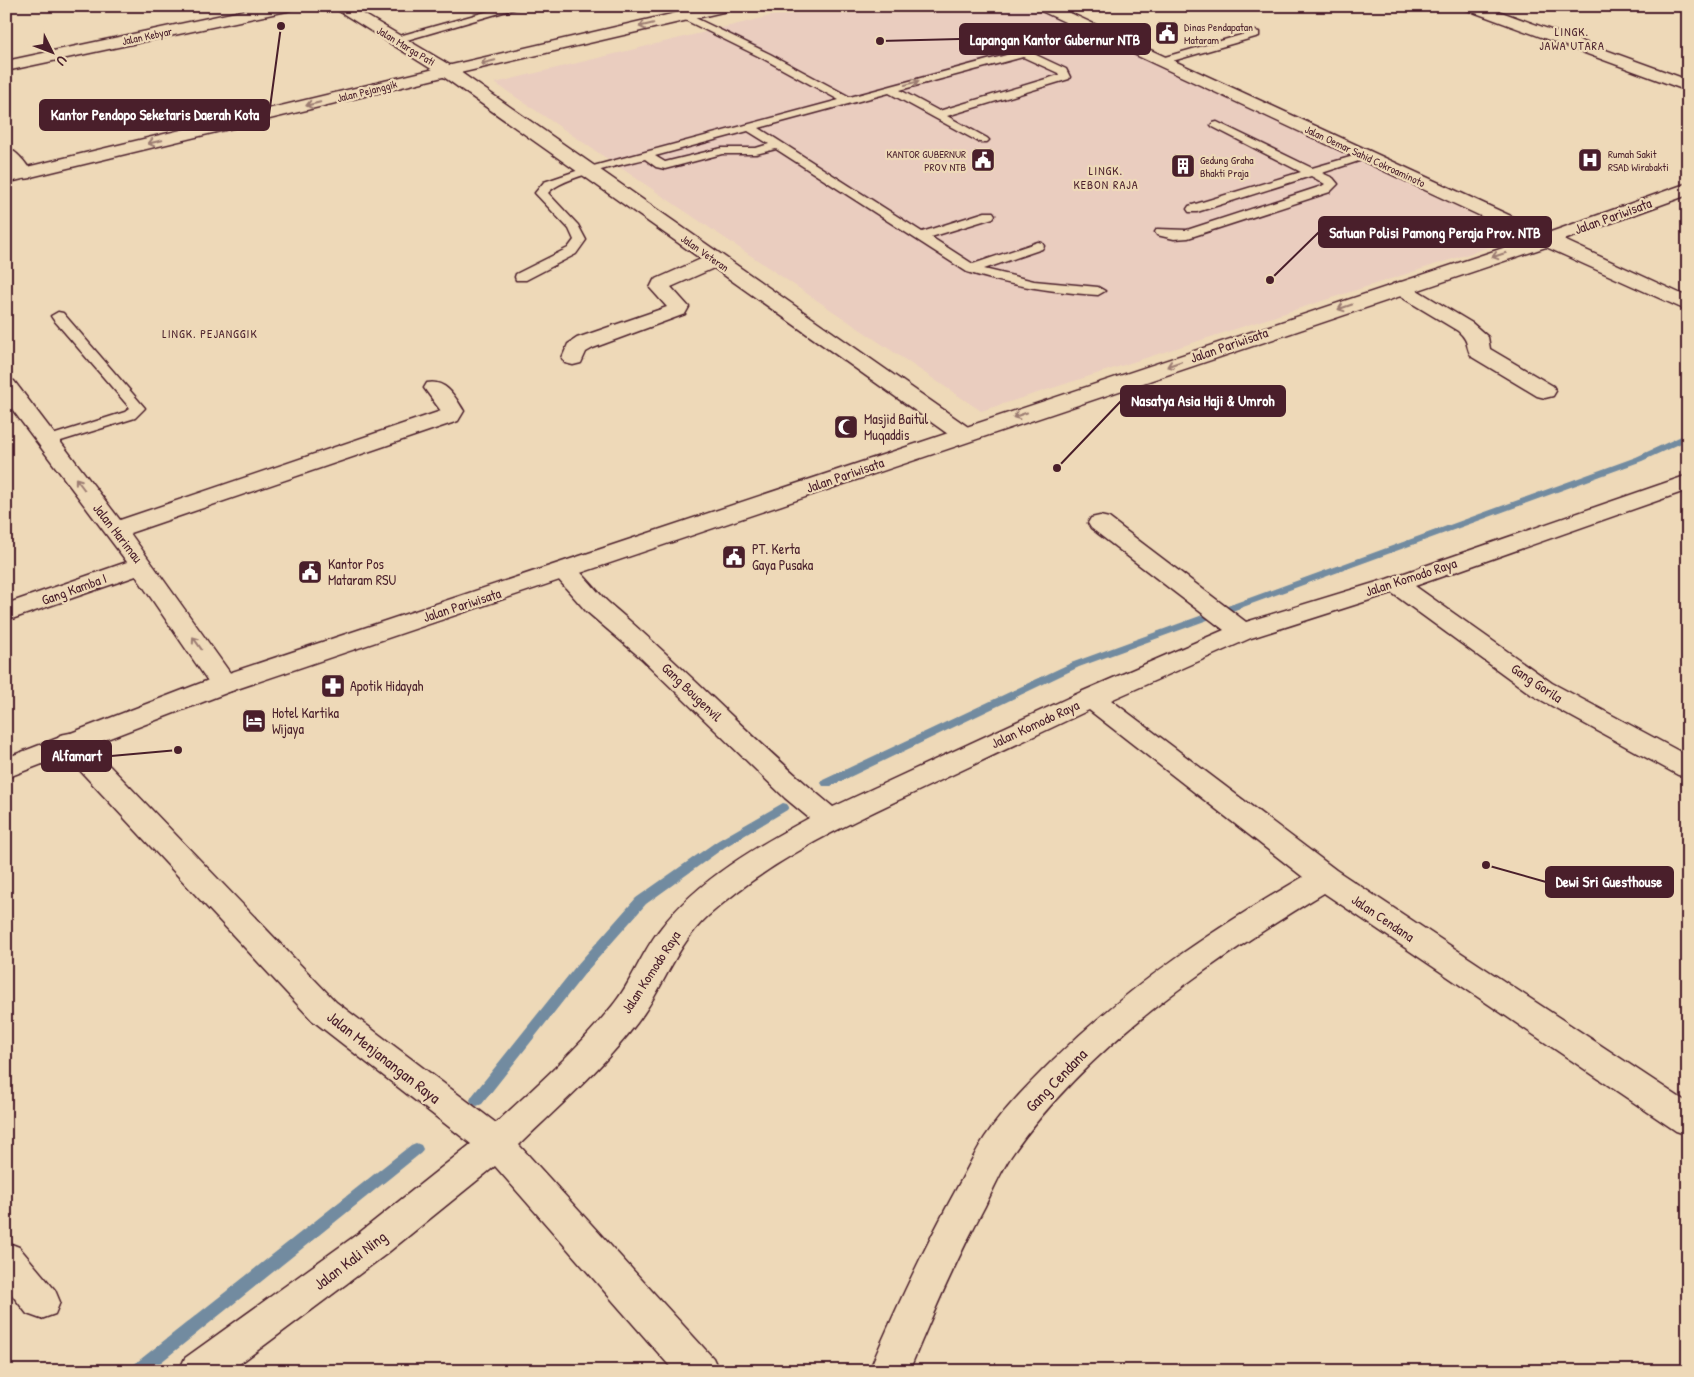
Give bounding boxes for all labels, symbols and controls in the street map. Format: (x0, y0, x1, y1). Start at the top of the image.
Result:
public building icon: Dinas Pendapatan Mataram (1154, 20, 1180, 46)
place label: Dinas Pendapatan Mataram (1184, 20, 1253, 47)
one-way arrow (638, 21, 654, 30)
street label: Jalan Marga Pati (374, 23, 438, 69)
district label: LINGK. JAWA UTARA (1539, 23, 1605, 54)
street label: Jalan Kebyar (121, 24, 174, 48)
callout: Lapangan Kantor Gubernur NTB (960, 24, 1150, 54)
north arrow (28, 28, 78, 78)
text: Lapangan Kantor Gubernur NTB (970, 29, 1140, 51)
text: U (52, 52, 72, 70)
one-way arrow (480, 58, 496, 67)
street label: Jalan Pejanggik (335, 77, 399, 105)
one-way arrow (904, 78, 920, 87)
callout: Kantor Pendopo Seketaris Daerah Kota (40, 100, 269, 130)
one-way arrow (305, 100, 321, 109)
text: Kantor Pendopo Seketaris Daerah Kota (51, 104, 259, 126)
street label: Jalan Oemar Sahid Cokroaminoto (1303, 122, 1428, 190)
one-way arrow (147, 138, 163, 147)
place label: KANTOR GUBERNUR PROV NTB (887, 147, 966, 174)
public building icon: KANTOR GUBERNUR PROV NTB (970, 147, 996, 173)
hospital icon: Rumah Sakit RSAD Wirabakti (1577, 147, 1603, 173)
place label: Rumah Sakit RSAD Wirabakti (1608, 147, 1669, 174)
building icon: Gedung Graha Bhakti Praja (1170, 153, 1196, 179)
place label: Gedung Graha Bhakti Praja (1200, 153, 1254, 180)
district label: LINGK. KEBON RAJA (1073, 162, 1139, 193)
street label: Jalan Pariwisata (1572, 193, 1655, 238)
callout: Satuan Polisi Pamong Peraja Prov. NTB (1319, 217, 1551, 247)
text: Satuan Polisi Pamong Peraja Prov. NTB (1329, 222, 1541, 244)
street label: Jalan Veteran (678, 231, 732, 275)
one-way arrow (1492, 251, 1508, 260)
one-way arrow (1337, 302, 1353, 312)
street label: Jalan Pariwisata (1187, 322, 1271, 367)
district label: LINGK. PEJANGGIK (162, 325, 258, 342)
one-way arrow (1167, 359, 1183, 369)
callout: Nasatya Asia Haji & Umroh (1121, 386, 1285, 416)
text: Nasatya Asia Haji & Umroh (1131, 390, 1275, 412)
place label: Masjid Baitul Muqaddis (864, 409, 928, 445)
one-way arrow (1013, 411, 1029, 420)
mosque icon: Masjid Baitul Muqaddis (833, 414, 859, 440)
street label: Jalan Pariwisata (803, 452, 887, 497)
one-way arrow (75, 478, 86, 491)
street label: Jalan Harimau (89, 499, 148, 567)
place label: PT. Kerta Gaya Pusaka (752, 539, 814, 575)
public building icon: PT. Kerta Gaya Pusaka (721, 544, 747, 570)
street label: Jalan Komodo Raya (1363, 553, 1460, 601)
place label: Kantor Pos Mataram RSU (328, 554, 397, 589)
public building icon: Kantor Pos Mataram RSU (297, 559, 323, 585)
street label: Gang Kamba I (39, 568, 109, 610)
street label: Jalan Pariwisata (420, 583, 504, 626)
one-way arrow (192, 636, 202, 650)
street label: Gang Bougenvil (657, 658, 727, 726)
street label: Gang Gorila (1507, 658, 1567, 708)
pharmacy icon: Apotik Hidayah (320, 673, 346, 699)
place label: Apotik Hidayah (350, 676, 423, 696)
street label: Jalan Komodo Raya (988, 695, 1083, 753)
place label: Hotel Kartika Wijaya (272, 703, 339, 739)
hotel icon: Hotel Kartika Wijaya (241, 708, 267, 734)
callout: Alfamart (42, 741, 111, 771)
text: Alfamart (52, 745, 103, 766)
callout: Dewi Sri Guesthouse (1546, 867, 1673, 897)
text: Dewi Sri Guesthouse (1556, 871, 1662, 892)
street label: Jalan Cendana (1348, 890, 1419, 946)
street label: Jalan Komodo Raya (617, 926, 686, 1017)
street label: Jalan Menjanangan Raya (323, 1006, 445, 1108)
street label: Gang Cendana (1020, 1043, 1092, 1117)
street label: Jalan Kali Ning (309, 1225, 391, 1295)

